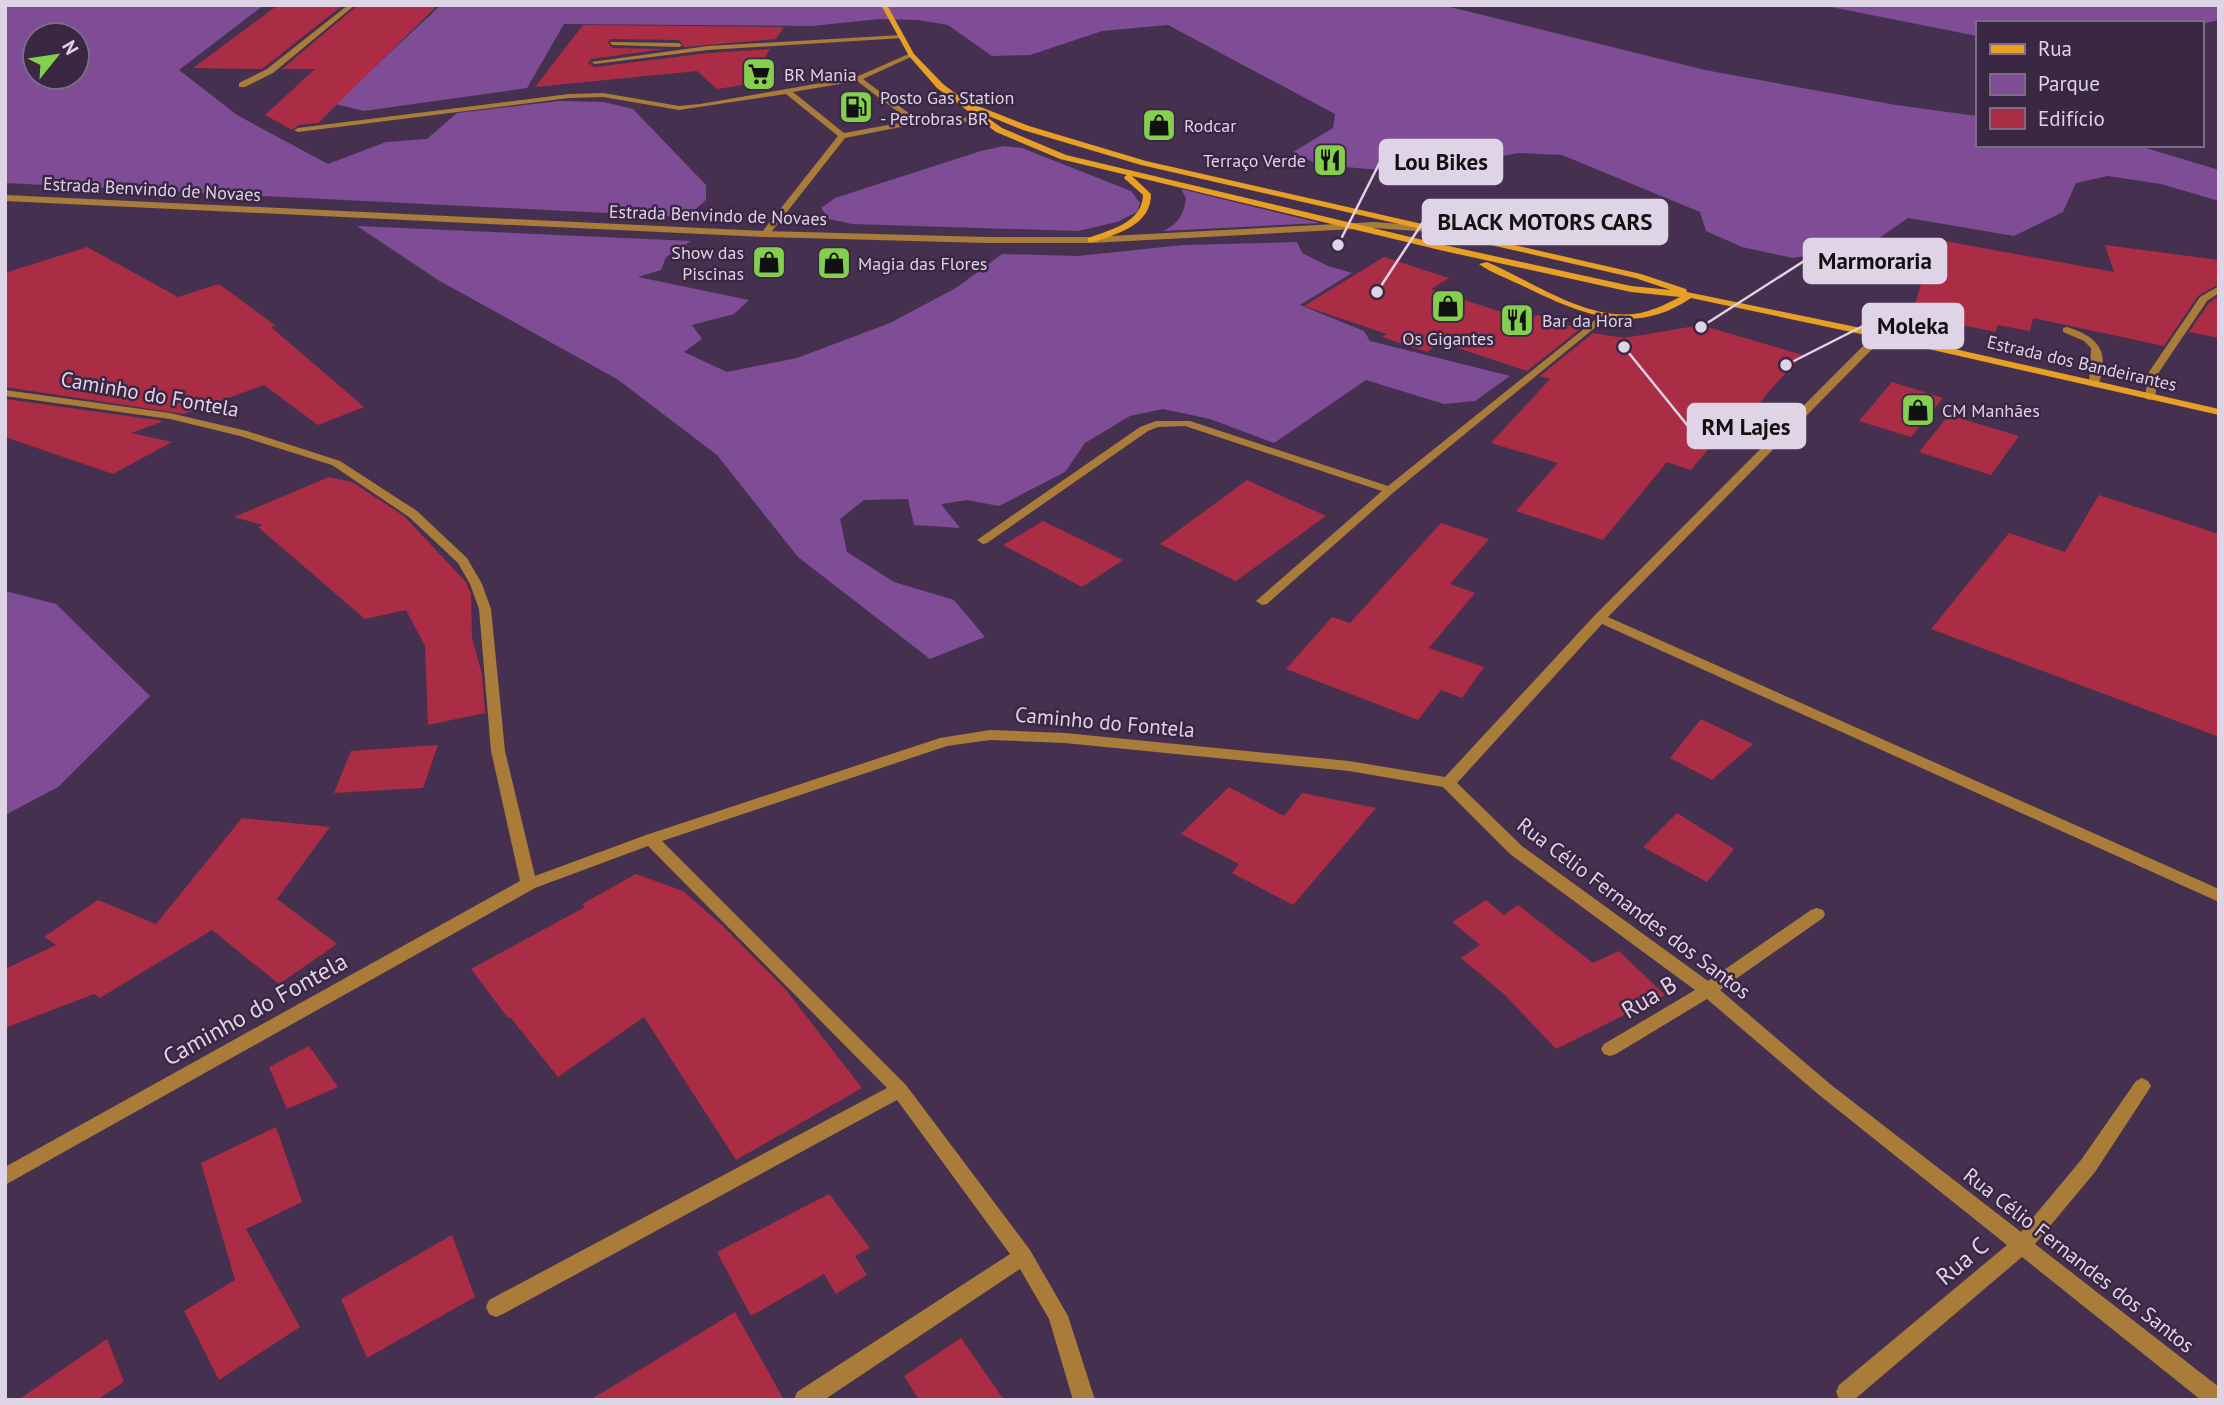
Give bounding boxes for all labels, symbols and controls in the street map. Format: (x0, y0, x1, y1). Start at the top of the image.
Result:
north arrow (21, 21, 91, 91)
legend (1976, 21, 2203, 147)
text: Rua (2038, 35, 2072, 62)
text: N (57, 36, 84, 59)
supermarket icon: BR Mania (740, 55, 778, 93)
place label: BR Mania (784, 63, 857, 86)
text: Parque (2038, 70, 2100, 97)
place label: Posto Gas Station - Petrobras BR (880, 86, 1014, 130)
fuel station icon: Posto Gas Station - Petrobras BR (837, 88, 875, 126)
text: Edifício (2038, 105, 2105, 132)
shop icon: Rodcar (1140, 106, 1178, 144)
place label: Rodcar (1184, 114, 1236, 137)
callout: Lou Bikes (1380, 140, 1502, 184)
restaurant icon: Terraço Verde (1311, 141, 1349, 179)
text: Lou Bikes (1394, 147, 1488, 176)
place label: Terraço Verde (1203, 149, 1306, 172)
street label: Estrada Benvindo de Novaes (42, 172, 262, 206)
street label: Estrada Benvindo de Novaes (609, 200, 827, 230)
callout: BLACK MOTORS CARS (1423, 200, 1667, 244)
text: BLACK MOTORS CARS (1438, 207, 1652, 236)
callout: Marmoraria (1804, 239, 1946, 283)
place label: Show das Piscinas (671, 241, 744, 285)
shop icon: Show das Piscinas (750, 243, 788, 281)
shop icon: Magia das Flores (815, 244, 853, 282)
text: Marmoraria (1818, 246, 1932, 275)
place label: Magia das Flores (858, 252, 987, 275)
shop icon: Os Gigantes (1429, 287, 1467, 325)
restaurant icon: Bar da Hora (1498, 301, 1536, 339)
callout: Moleka (1863, 304, 1963, 348)
place label: Bar da Hora (1542, 309, 1633, 332)
text: Moleka (1877, 311, 1949, 340)
place label: Os Gigantes (1402, 327, 1494, 350)
street label: Estrada dos Bandeirantes (1985, 330, 2179, 396)
street label: Caminho do Fontela (59, 365, 241, 423)
shop icon: CM Manhães (1899, 391, 1937, 429)
place label: CM Manhães (1942, 399, 2040, 422)
callout: RM Lajes (1688, 404, 1805, 448)
text: RM Lajes (1702, 412, 1791, 441)
street label: Caminho do Fontela (1014, 701, 1196, 743)
street label: Rua Célio Fernandes dos Santos (1512, 811, 1756, 1005)
street label: Caminho do Fontela (157, 945, 353, 1073)
street label: Rua B (1616, 968, 1682, 1026)
street label: Rua Célio Fernandes dos Santos (1959, 1162, 2199, 1358)
street label: Rua C (1930, 1231, 1994, 1291)

